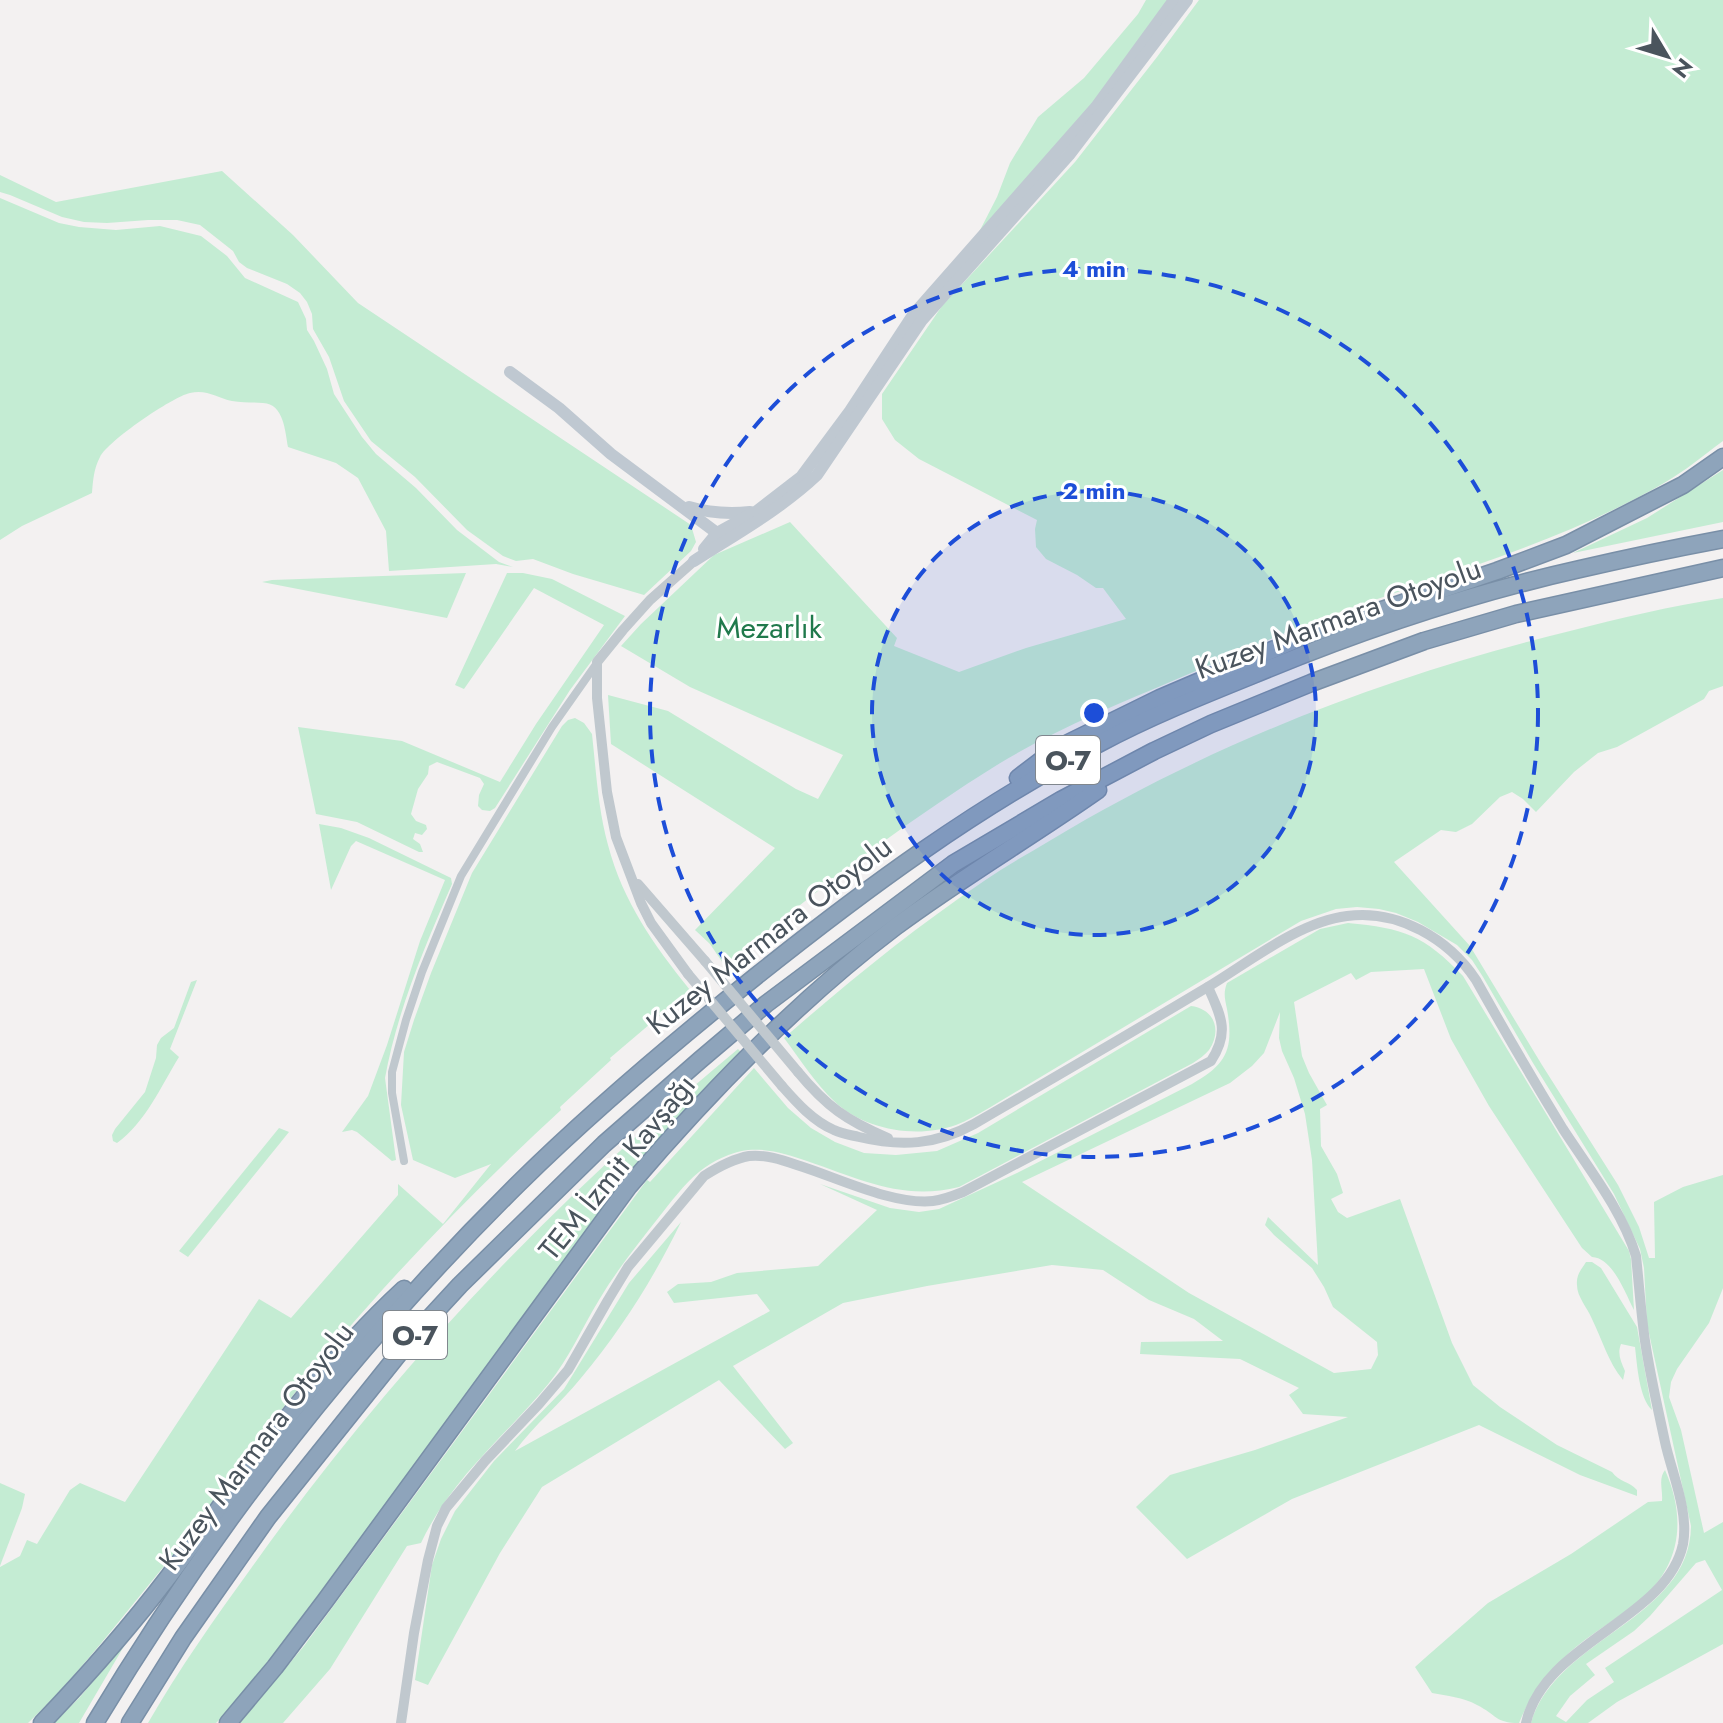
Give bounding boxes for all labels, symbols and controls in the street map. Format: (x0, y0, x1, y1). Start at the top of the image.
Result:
north arrow (1627, 16, 1707, 96)
text: N (1665, 52, 1701, 85)
text: 4 min (1062, 251, 1126, 286)
text: 2 min (1062, 473, 1126, 508)
street label: Kuzey Marmara Otoyolu (1189, 546, 1487, 690)
park label: Mezarlık (716, 606, 823, 649)
centre of rings (1080, 699, 1108, 727)
road number: O-7 (1036, 736, 1100, 784)
street label: Kuzey Marmara Otoyolu (637, 825, 901, 1045)
street label: TEM İzmit Kavşağı (528, 1065, 706, 1269)
road number: O-7 (383, 1311, 447, 1359)
street label: Kuzey Marmara Otoyolu (148, 1313, 364, 1579)

